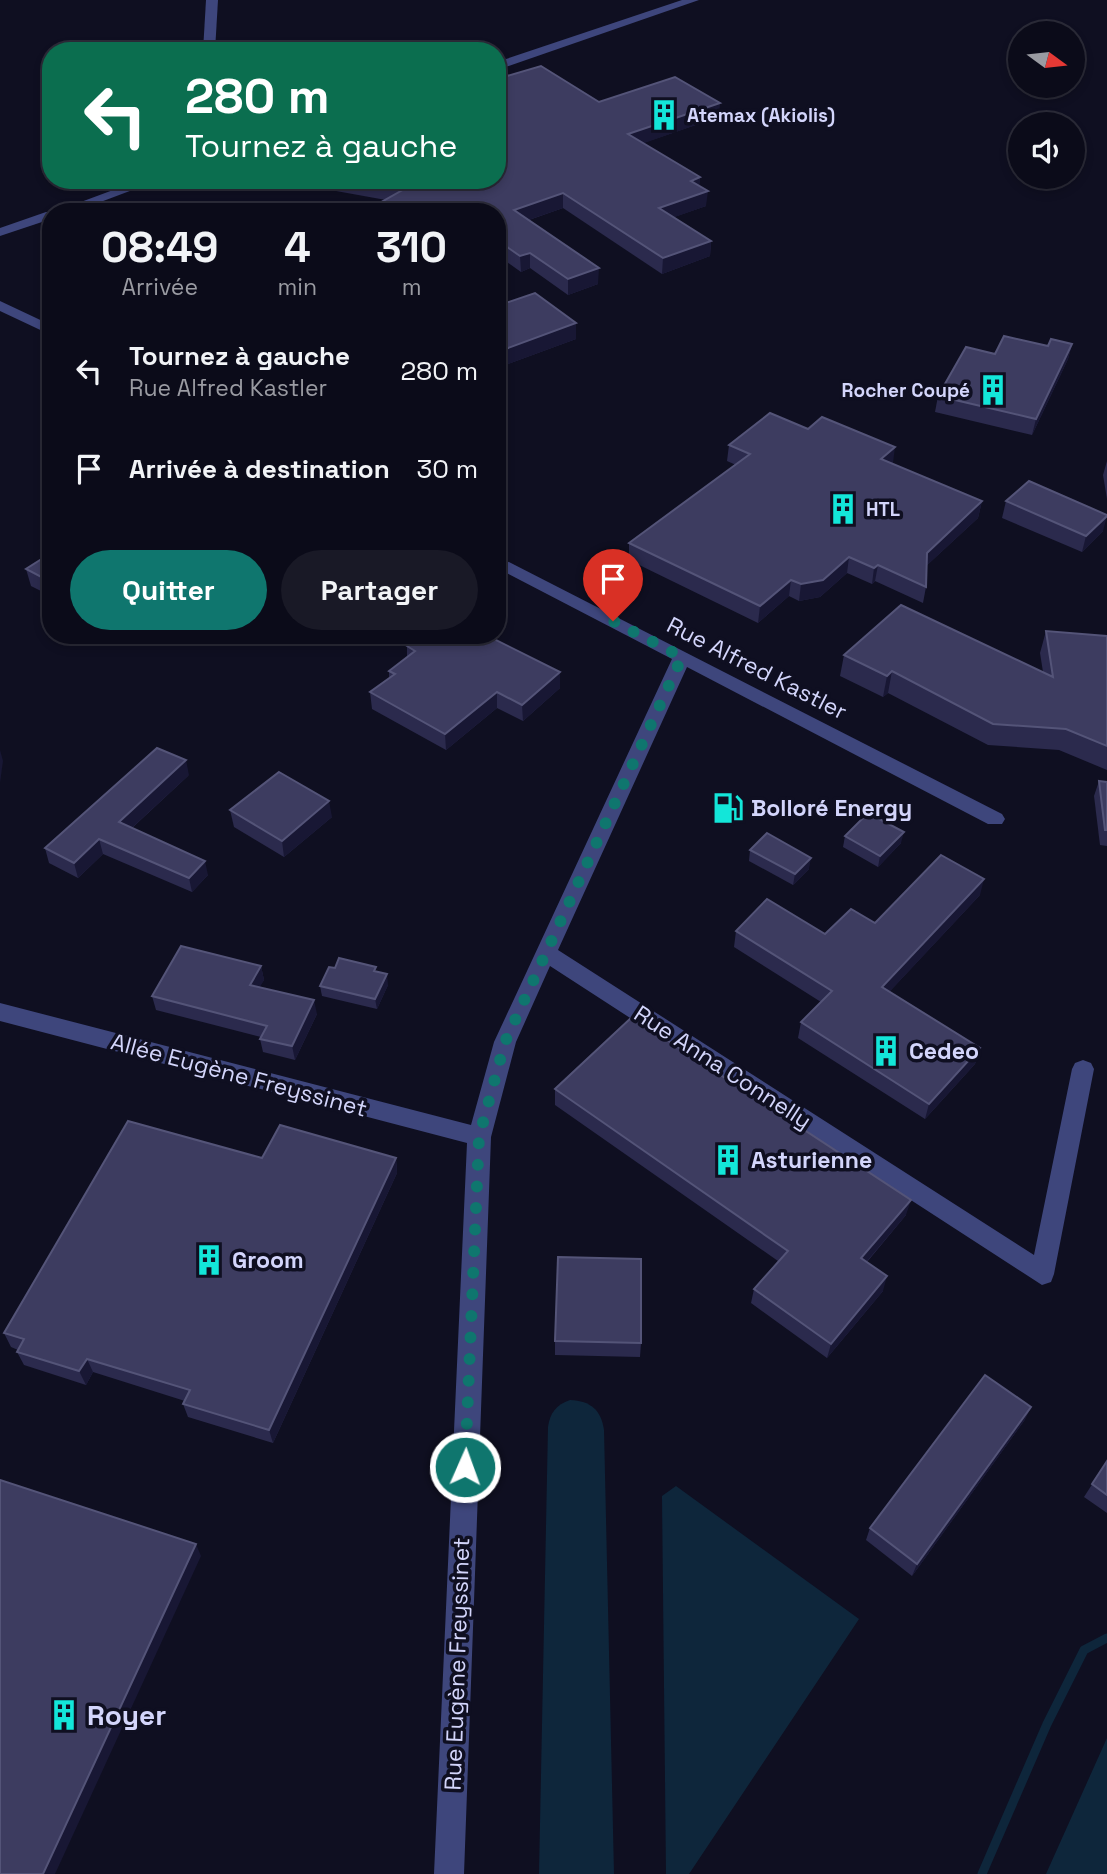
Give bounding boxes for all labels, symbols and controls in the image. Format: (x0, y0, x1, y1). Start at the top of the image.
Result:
north arrow (1008, 21, 1085, 98)
map controls (1008, 21, 1085, 189)
text: 280 m (185, 65, 330, 127)
icon: left (70, 70, 161, 161)
building icon: Atemax (Akiolis) (647, 98, 681, 132)
place label: Atemax (Akiolis) (687, 103, 835, 128)
button: sound (1008, 112, 1085, 189)
text: Tournez à gauche (185, 126, 457, 166)
text: 08:49 (101, 221, 219, 274)
text: 4 (284, 221, 311, 274)
text: 310 (376, 221, 447, 274)
text: Arrivée (121, 272, 198, 302)
text: min (278, 272, 317, 302)
text: m (402, 272, 421, 302)
text: Tournez à gauche (129, 339, 350, 373)
icon: left (70, 352, 108, 390)
text: 280 m (400, 354, 478, 388)
text: Rue Alfred Kastler (129, 373, 327, 403)
building icon: Rocher Coupé (976, 373, 1010, 407)
place label: Rocher Coupé (842, 378, 970, 403)
icon: arrive (70, 450, 108, 488)
text: Arrivée à destination (129, 452, 390, 486)
text: 30 m (417, 452, 478, 486)
building icon: HTL (826, 492, 860, 526)
place label: HTL (866, 497, 900, 522)
pin (583, 549, 643, 621)
button: Quitter (70, 550, 267, 630)
button: Partager (281, 550, 478, 630)
icon: arrive (594, 560, 632, 598)
street label: Rue Alfred Kastler (662, 610, 852, 726)
fuel station icon: Bolloré Energy (711, 791, 745, 825)
place label: Bolloré Energy (751, 793, 912, 823)
street label: Rue Anna Connelly (629, 998, 817, 1136)
street label: Allée Eugène Freyssinet (108, 1026, 370, 1124)
building icon: Cedeo (869, 1034, 903, 1068)
place label: Cedeo (909, 1036, 979, 1066)
building icon: Asturienne (711, 1143, 745, 1177)
place label: Asturienne (751, 1145, 872, 1175)
building icon: Groom (192, 1243, 226, 1277)
place label: Groom (232, 1245, 304, 1275)
position arrow (428, 1430, 502, 1504)
street label: Rue Eugène Freyssinet (438, 1537, 476, 1791)
place label: Royer (87, 1697, 166, 1733)
building icon: Royer (47, 1698, 81, 1732)

